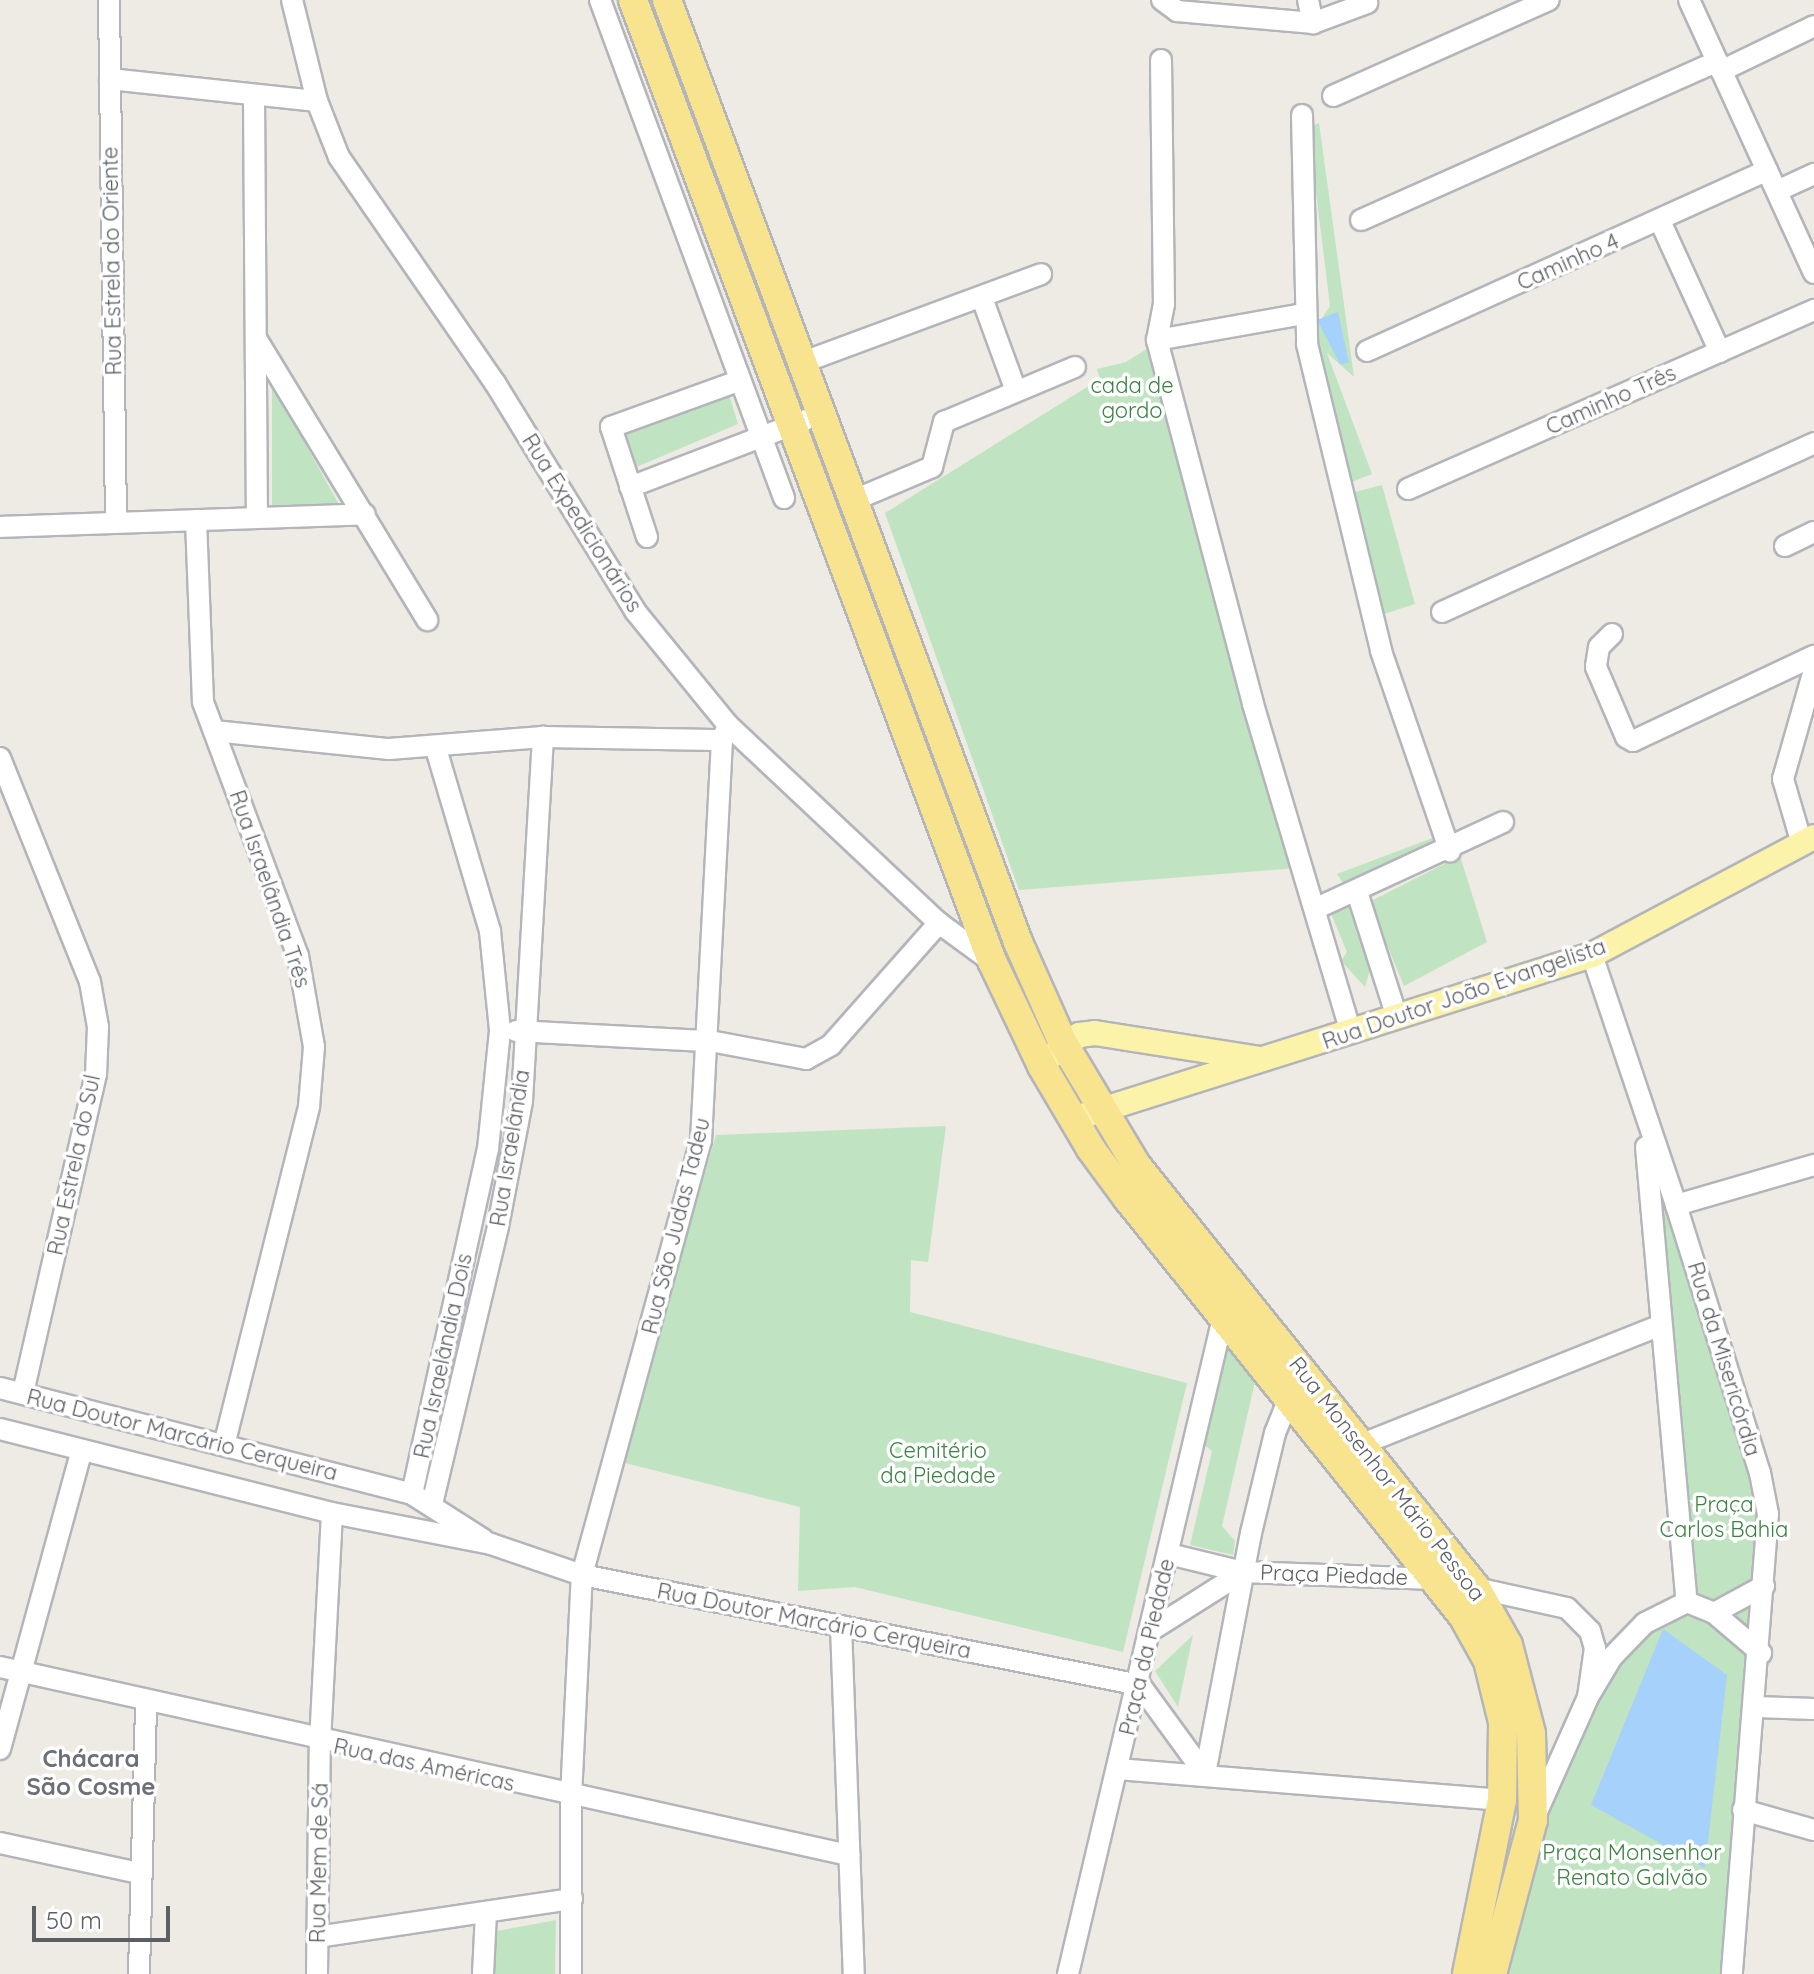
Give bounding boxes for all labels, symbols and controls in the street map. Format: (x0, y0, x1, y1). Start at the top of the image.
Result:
street label: Rua Estrela do Oriente (97, 146, 127, 376)
street label: Caminho 4 (1513, 228, 1623, 296)
street label: Caminho Três (1542, 360, 1680, 440)
park label: cada de gordo (1090, 372, 1174, 424)
street label: Rua Expedicionários (516, 429, 648, 617)
street label: Rua Israelândia Três (224, 787, 316, 991)
street label: Rua Doutor João Evangelista (1319, 933, 1609, 1055)
street label: Rua Israelândia (485, 1068, 535, 1228)
street label: Rua Estrela do Sul (42, 1072, 106, 1258)
street label: Rua São Judas Tadeu (636, 1115, 716, 1337)
street label: Rua Israelândia Dois (408, 1251, 478, 1461)
street label: Rua da Misericórdia (1682, 1259, 1766, 1459)
street label: Rua Monsenhor Mário Pessoa (1283, 1352, 1491, 1606)
street label: Rua Doutor Marcário Cerqueira (24, 1384, 340, 1486)
park label: Cemitério da Piedade (880, 1437, 996, 1488)
park label: Praça Carlos Bahia (1660, 1491, 1788, 1542)
street label: Praça da Piedade (1114, 1556, 1180, 1738)
street label: Praça Piedade (1260, 1559, 1408, 1591)
street label: Rua Doutor Marcário Cerqueira (655, 1578, 973, 1664)
street label: Rua das Américas (331, 1733, 517, 1797)
district label: Chácara São Cosme (27, 1745, 155, 1801)
street label: Rua Mem de Sá (304, 1783, 334, 1943)
park label: Praça Monsenhor Renato Galvão (1542, 1839, 1722, 1890)
scale bar (36, 1890, 174, 1940)
text: 50 m (46, 1905, 102, 1935)

